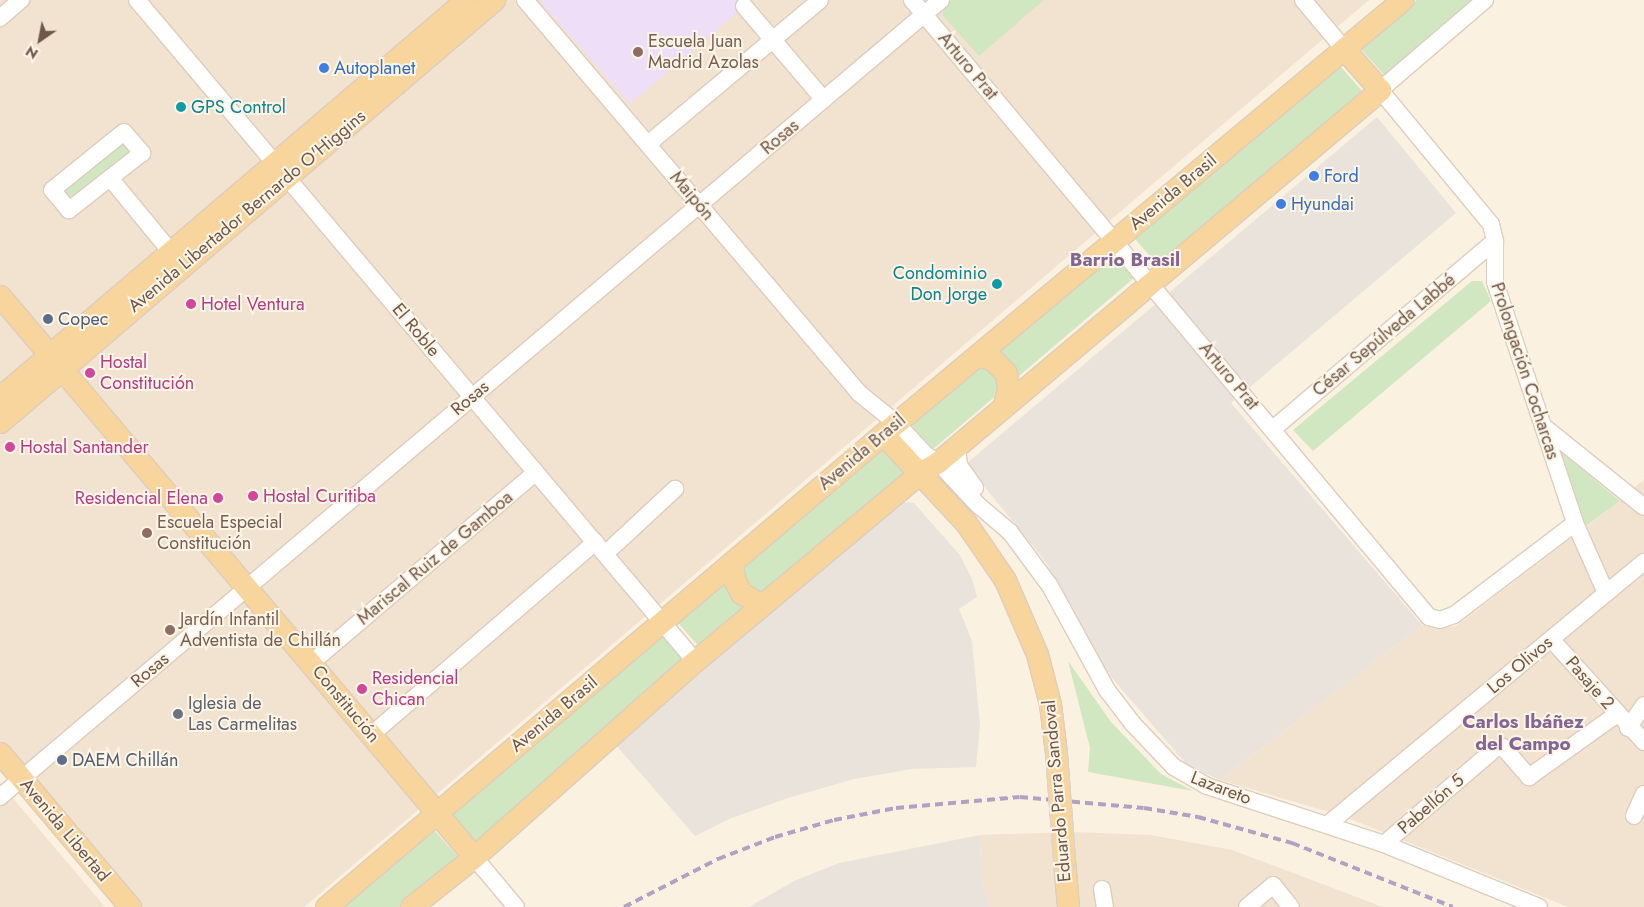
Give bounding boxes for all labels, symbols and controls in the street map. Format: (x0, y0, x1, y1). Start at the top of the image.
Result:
north arrow (15, 15, 65, 65)
street label: Arturo Prat (933, 28, 1003, 104)
place label: Escuela Juan Madrid Azolas (648, 31, 759, 74)
text: N (22, 41, 42, 64)
marker: Escuela Juan Madrid Azolas (632, 46, 644, 58)
place label: Autoplanet (334, 57, 415, 79)
marker: Autoplanet (318, 62, 330, 74)
place label: GPS Control (191, 96, 286, 118)
marker: GPS Control (175, 101, 187, 113)
street label: Avenida Libertador Bernardo O'Higgins (124, 105, 370, 317)
street label: Rosas (757, 115, 803, 159)
street label: Avenida Brasil (1125, 149, 1221, 235)
place label: Ford (1324, 165, 1359, 187)
street label: Maipón (665, 167, 719, 225)
marker: Ford (1308, 170, 1320, 182)
place label: Hyundai (1291, 193, 1354, 215)
marker: Hyundai (1275, 198, 1287, 210)
district label: Barrio Brasil (1070, 249, 1180, 271)
place label: Condominio Don Jorge (893, 263, 987, 306)
street label: César Sepúlveda Labbé (1308, 269, 1460, 401)
marker: Condominio Don Jorge (991, 278, 1003, 290)
street label: Prolongación Cocharcas (1486, 280, 1564, 462)
place label: Hotel Ventura (201, 293, 305, 315)
marker: Hotel Ventura (185, 298, 197, 310)
street label: El Roble (387, 299, 445, 361)
place label: Copec (58, 308, 108, 330)
marker: Copec (42, 313, 54, 325)
street label: Arturo Prat (1194, 338, 1264, 414)
place label: Hostal Constitución (100, 352, 194, 394)
marker: Hostal Constitución (84, 367, 96, 379)
street label: Rosas (447, 376, 493, 420)
street label: Avenida Brasil (814, 409, 910, 495)
place label: Hostal Santander (20, 436, 149, 458)
marker: Hostal Santander (4, 441, 16, 453)
place label: Hostal Curitiba (263, 485, 376, 507)
place label: Residencial Elena (75, 487, 208, 509)
street label: Mariscal Ruiz de Gamboa (353, 487, 517, 629)
marker: Hostal Curitiba (247, 490, 259, 502)
marker: Residencial Elena (212, 492, 224, 504)
place label: Escuela Especial Constitución (157, 512, 282, 554)
marker: Escuela Especial Constitución (141, 527, 153, 539)
place label: Jardín Infantil Adventista de Chillán (180, 609, 341, 652)
marker: Jardín Infantil Adventista de Chillán (164, 624, 176, 636)
street label: Los Olivos (1483, 632, 1557, 698)
street label: Rosas (127, 648, 173, 692)
street label: Pasaje 2 (1561, 652, 1619, 714)
street label: Constitución (307, 661, 385, 747)
place label: Residencial Chican (372, 668, 458, 711)
street label: Avenida Brasil (506, 671, 602, 757)
marker: Residencial Chican (356, 683, 368, 695)
place label: Iglesia de Las Carmelitas (188, 693, 297, 736)
street label: Eduardo Parra Sandoval (1038, 699, 1076, 883)
marker: Iglesia de Las Carmelitas (172, 708, 184, 720)
district label: Carlos Ibáñez del Campo (1462, 711, 1584, 755)
place label: DAEM Chillán (72, 749, 178, 771)
marker: DAEM Chillán (56, 754, 68, 766)
street label: Lazareto (1188, 767, 1254, 809)
street label: Pabellón 5 (1393, 769, 1469, 839)
street label: Avenida Libertad (16, 774, 114, 886)

